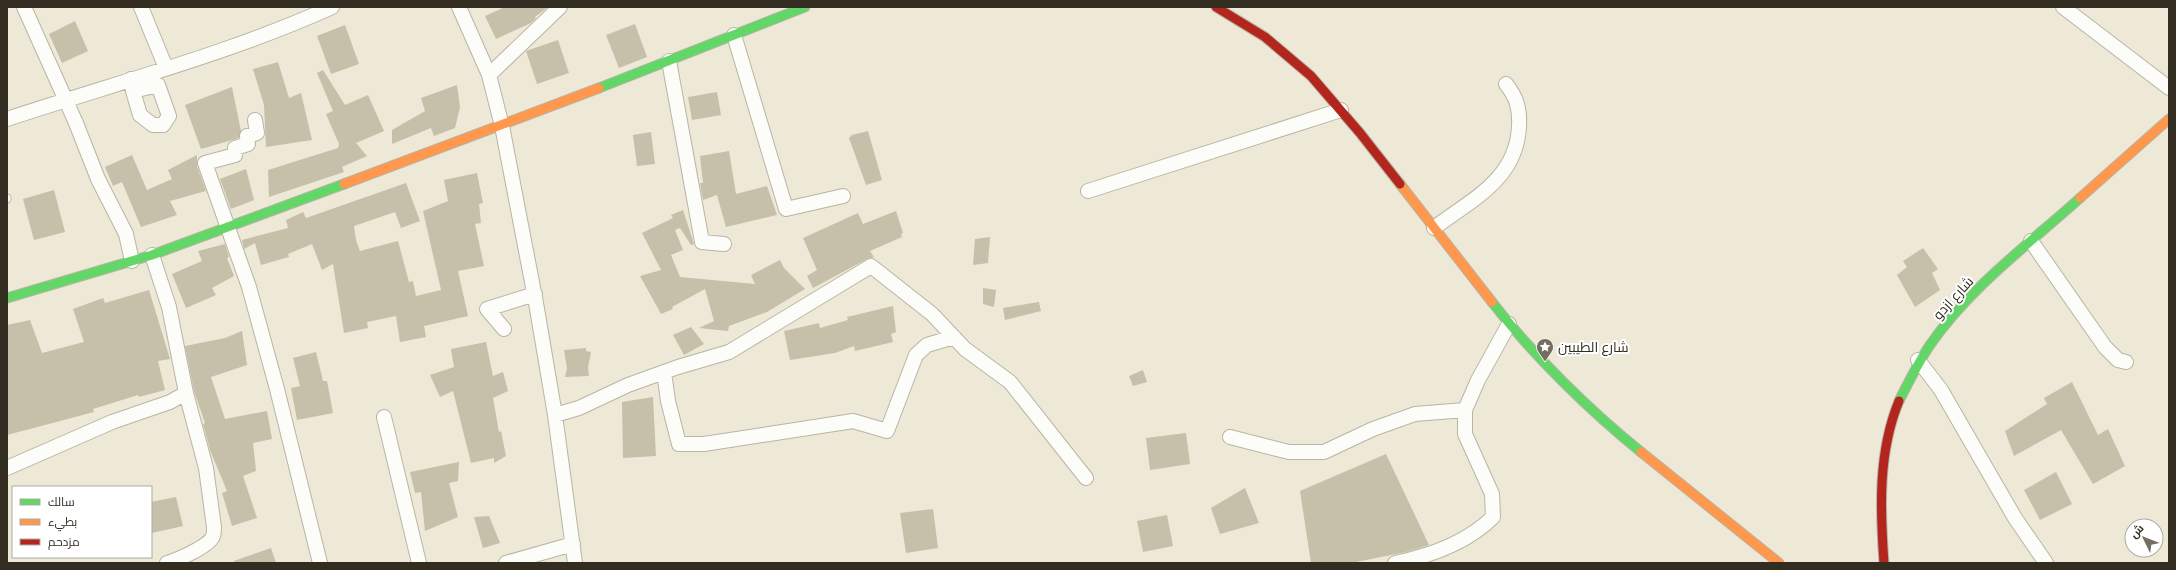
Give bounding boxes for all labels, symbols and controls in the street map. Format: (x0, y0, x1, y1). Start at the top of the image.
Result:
street label: شارع ازدو (1930, 273, 1977, 323)
place icon: شارع الطيبين (1535, 337, 1555, 362)
place label: شارع الطيبين (1558, 339, 1629, 356)
legend (12, 486, 152, 558)
text: سالك (48, 495, 75, 509)
text: بطيء (48, 515, 77, 532)
north arrow (2124, 518, 2164, 558)
text: ش (2127, 522, 2147, 541)
text: مزدحم (48, 535, 80, 550)

